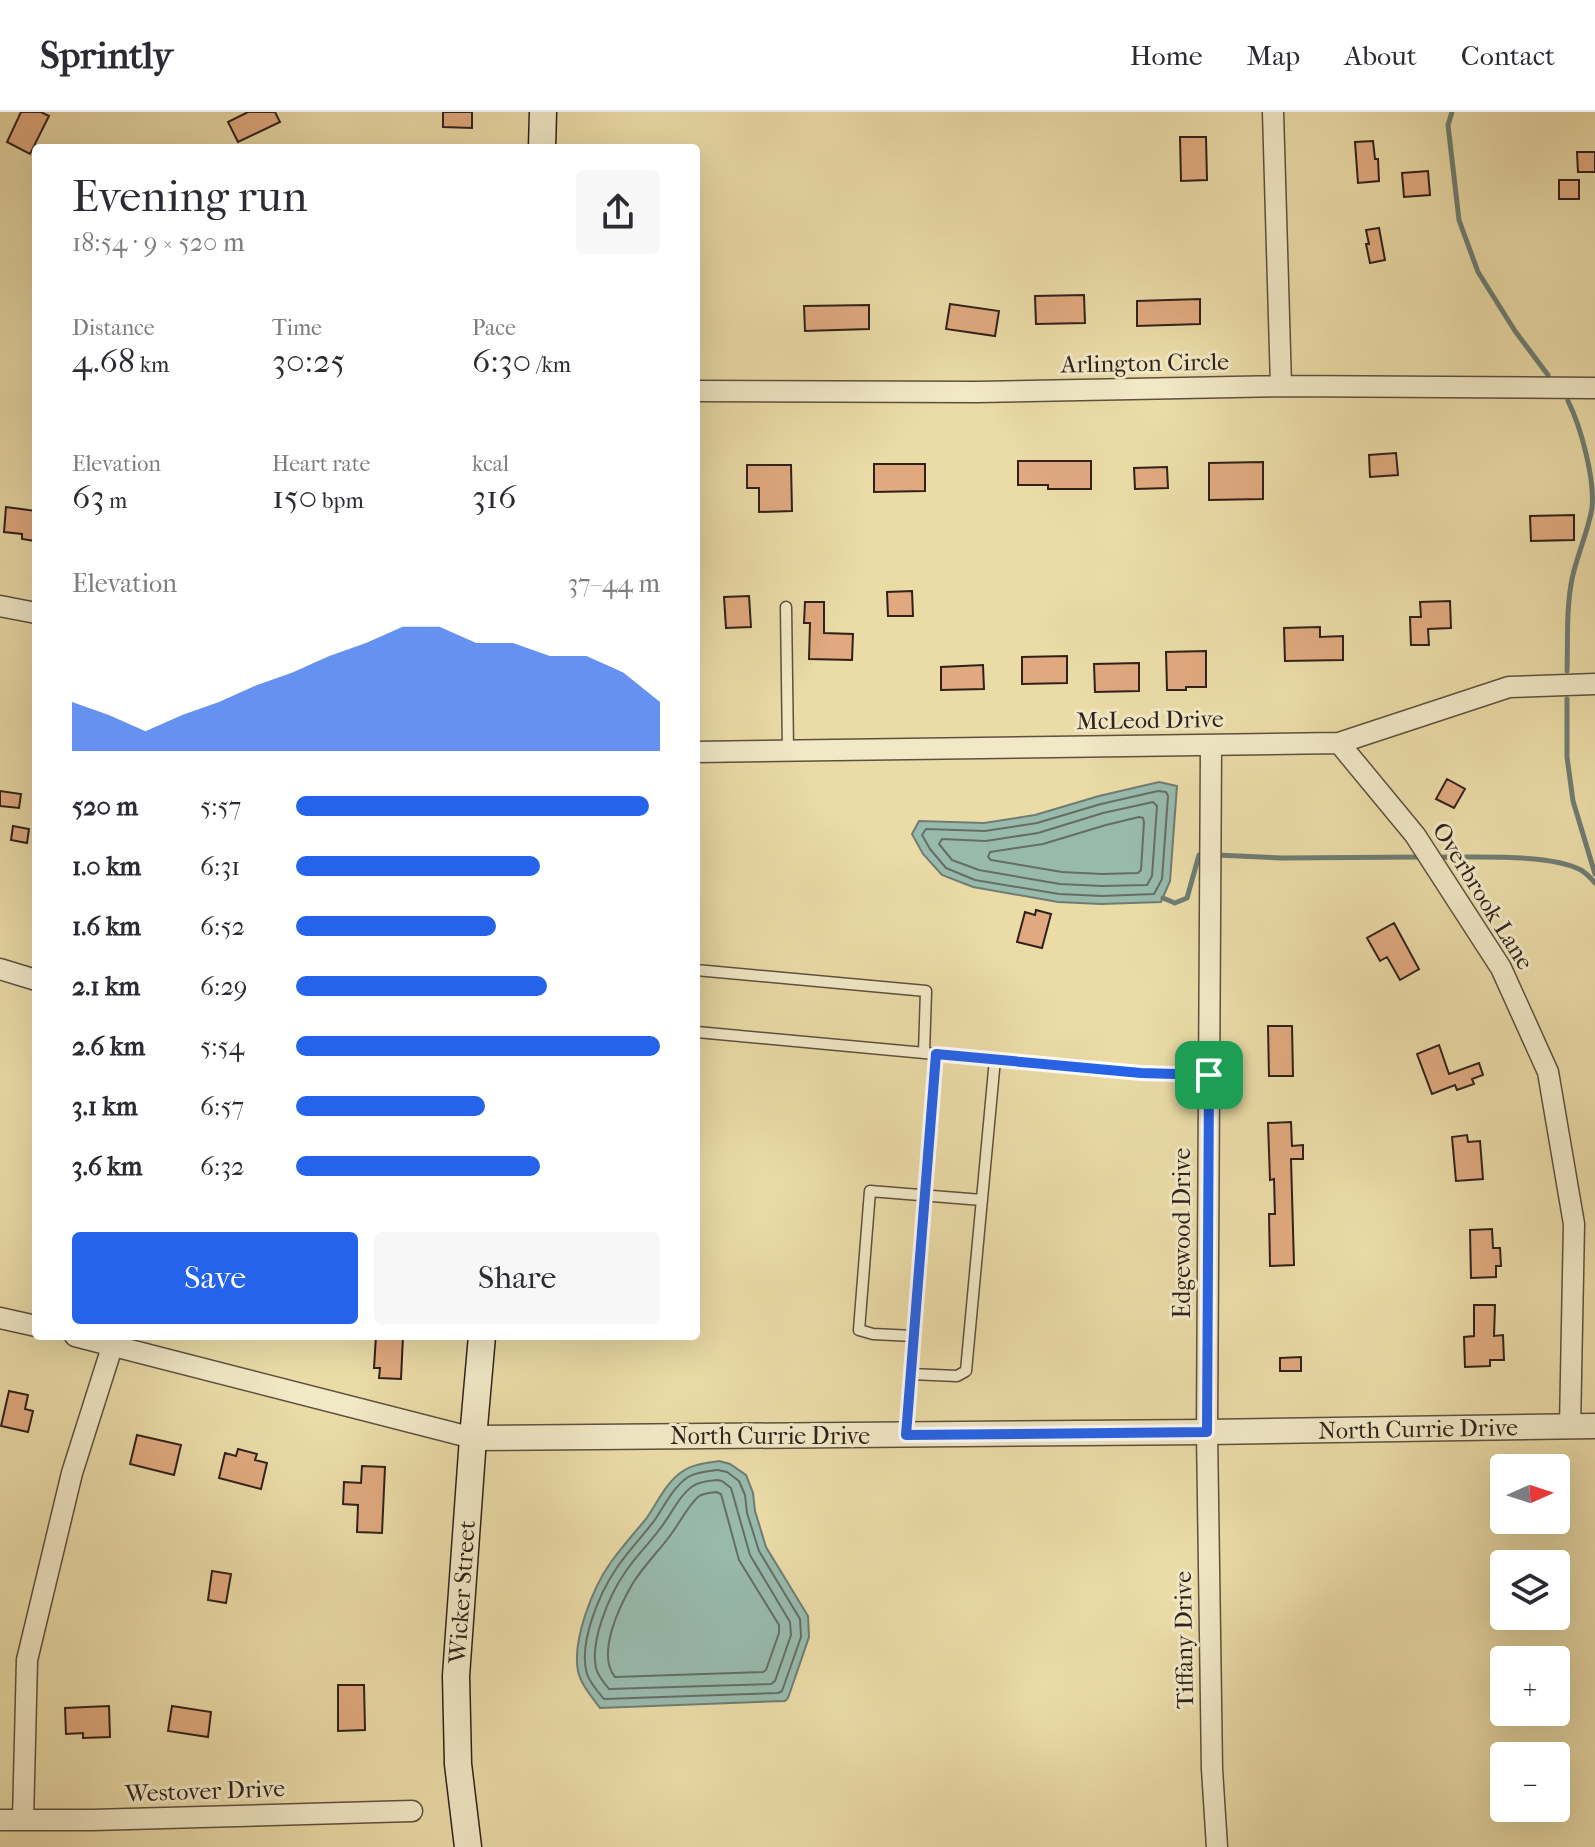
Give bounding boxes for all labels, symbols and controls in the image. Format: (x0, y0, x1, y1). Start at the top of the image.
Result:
text: Sprintly (40, 33, 173, 78)
text: Home (1130, 39, 1203, 72)
text: Map (1247, 39, 1300, 72)
text: About (1344, 39, 1417, 72)
text: Contact (1461, 39, 1555, 72)
button: share (576, 170, 660, 254)
text: Evening run (72, 171, 307, 222)
text: 18:54 · 9 × 520 m (72, 227, 245, 258)
text: Distance (72, 315, 155, 341)
text: Time (272, 315, 322, 341)
text: Pace (472, 315, 516, 341)
text: 4.68 (72, 341, 135, 381)
text: 30:25 (272, 341, 345, 381)
text: 6:30 (472, 341, 531, 381)
street label: Arlington Circle (1060, 348, 1229, 378)
text: km (135, 352, 169, 378)
text: /km (531, 352, 571, 378)
text: Elevation (72, 451, 161, 477)
text: Heart rate (272, 451, 371, 477)
text: kcal (472, 451, 509, 477)
text: 63 (72, 477, 104, 517)
text: 150 (272, 477, 317, 517)
text: 316 (472, 477, 516, 517)
text: m (104, 488, 127, 514)
text: bpm (317, 488, 364, 514)
text: Elevation (72, 568, 177, 599)
text: 37–44 m (567, 568, 660, 599)
street label: McLeod Drive (1076, 705, 1224, 735)
text: 520 m (72, 791, 138, 822)
text: 5:57 (200, 791, 241, 822)
street label: Overbrook Lane (1427, 817, 1539, 975)
text: 1.0 km (72, 851, 141, 882)
text: 6:31 (200, 851, 240, 882)
text: 1.6 km (72, 911, 141, 942)
text: 6:52 (200, 911, 245, 942)
text: 2.1 km (72, 971, 140, 1002)
text: 6:29 (200, 971, 247, 1002)
text: 2.6 km (72, 1031, 145, 1062)
text: 5:54 (200, 1031, 244, 1062)
pin (1175, 1041, 1243, 1109)
icon: arrive (1187, 1053, 1231, 1097)
text: 3.1 km (72, 1091, 138, 1122)
text: 6:57 (200, 1091, 244, 1122)
street label: Edgewood Drive (1168, 1148, 1196, 1318)
text: 3.6 km (72, 1151, 142, 1182)
text: 6:32 (200, 1151, 244, 1182)
button: Save (72, 1232, 358, 1324)
button: Share (374, 1232, 660, 1324)
street label: North Currie Drive (1318, 1413, 1518, 1445)
street label: North Currie Drive (670, 1422, 870, 1450)
north arrow (1490, 1454, 1570, 1534)
map controls (1490, 1454, 1570, 1822)
street label: Wicker Street (443, 1519, 481, 1666)
button: layers (1490, 1550, 1570, 1630)
street label: Tiffany Drive (1169, 1571, 1199, 1709)
button: + (1490, 1646, 1570, 1726)
button: − (1490, 1742, 1570, 1822)
street label: Westover Drive (123, 1774, 286, 1808)

